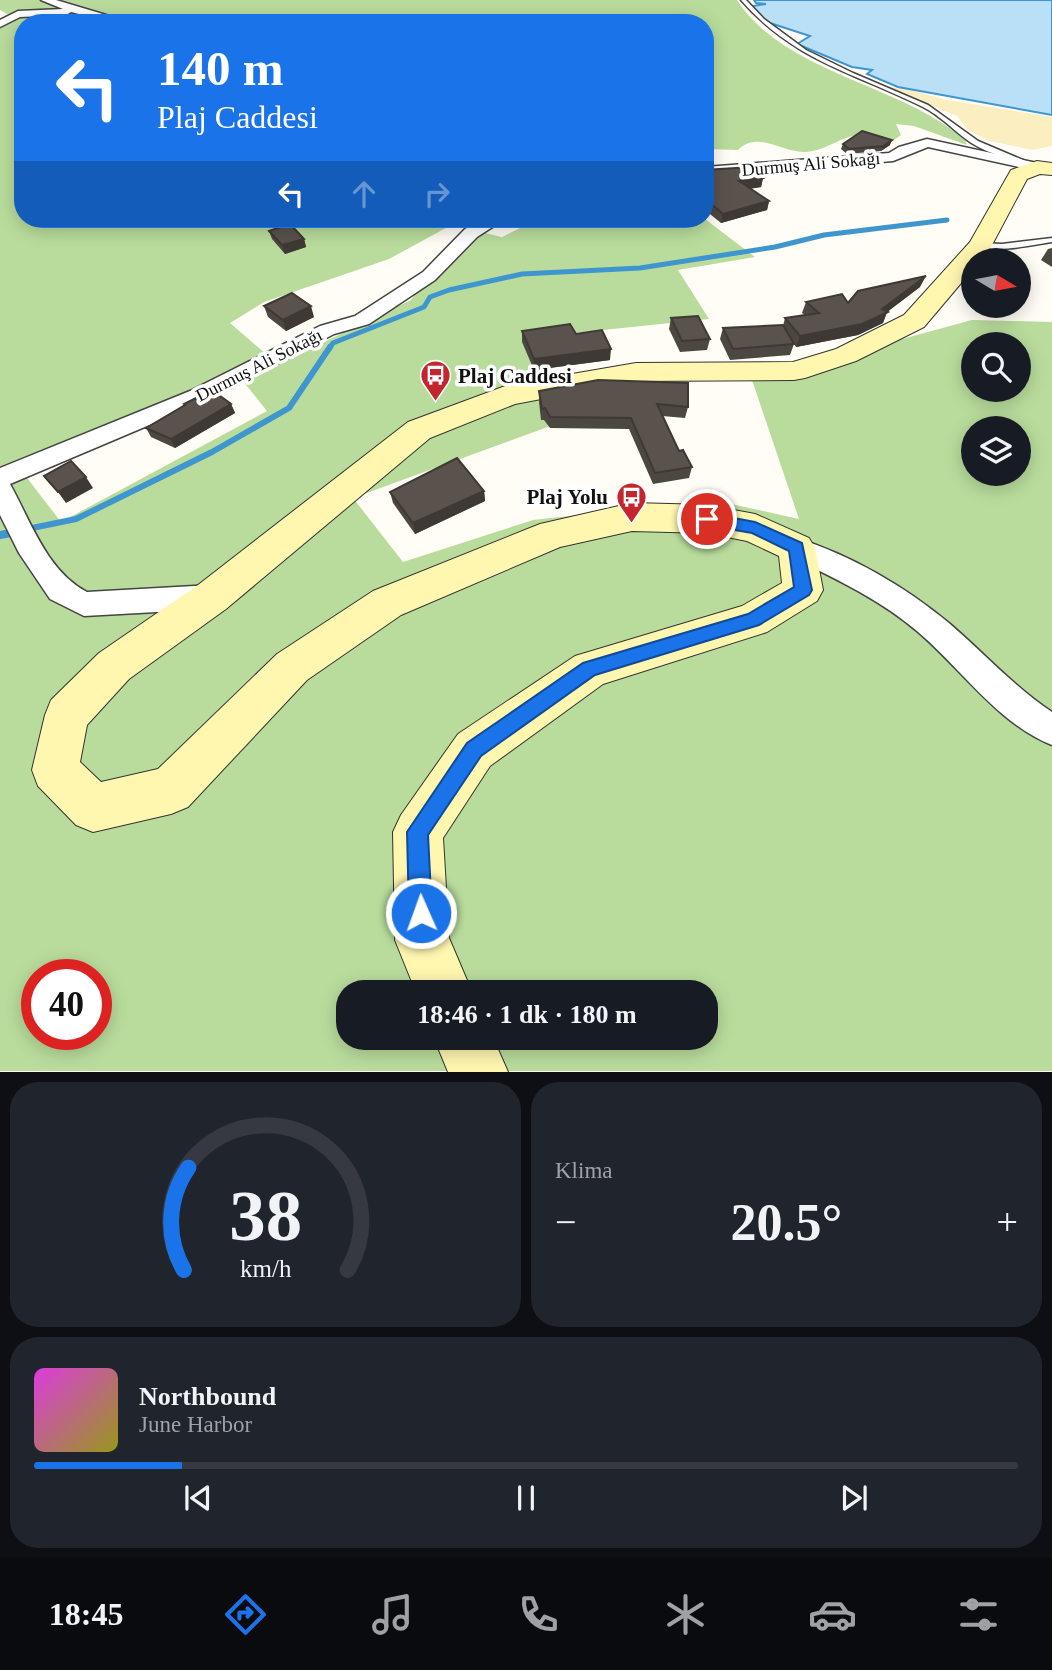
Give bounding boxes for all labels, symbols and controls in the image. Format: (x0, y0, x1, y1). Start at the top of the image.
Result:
text: 140 m (157, 41, 284, 96)
icon: left (42, 42, 133, 133)
text: Plaj Caddesi (157, 99, 318, 135)
street label: Durmuş Ali Sokağı (741, 148, 881, 180)
icon: left (272, 175, 310, 213)
icon: ahead (345, 175, 383, 213)
icon: right (418, 175, 456, 213)
north arrow (961, 248, 1031, 318)
map controls (961, 248, 1031, 486)
street label: Durmuş Ali Sokağı (193, 325, 325, 405)
button: search (961, 332, 1031, 402)
bus stop icon: Plaj Caddesi (418, 359, 452, 403)
place label: Plaj Caddesi (458, 364, 572, 388)
button: layers (961, 416, 1031, 486)
bus stop icon: Plaj Yolu (614, 480, 648, 524)
place label: Plaj Yolu (527, 485, 608, 509)
pin (677, 489, 737, 549)
icon: arrive (688, 500, 726, 538)
position arrow (384, 876, 458, 950)
speed limit sign: 40 (21, 959, 112, 1050)
text: 18:46 · 1 dk · 180 m (417, 1000, 637, 1029)
text: Klima (555, 1158, 613, 1183)
text: 38 (229, 1176, 302, 1257)
text: 20.5° (731, 1194, 842, 1251)
text: − (555, 1201, 576, 1243)
text: + (997, 1201, 1018, 1243)
text: km/h (240, 1255, 292, 1282)
text: Northbound (139, 1382, 276, 1411)
text: June Harbor (139, 1412, 252, 1437)
icon: previous (179, 1479, 217, 1517)
icon: pause (507, 1479, 545, 1517)
icon: next (835, 1479, 873, 1517)
icon: directions (221, 1590, 270, 1639)
icon: music (368, 1590, 417, 1639)
icon: phone (514, 1590, 563, 1639)
icon: climate (661, 1590, 710, 1639)
icon: car (808, 1590, 857, 1639)
icon: filters (954, 1590, 1003, 1639)
text: 18:45 (49, 1596, 123, 1632)

